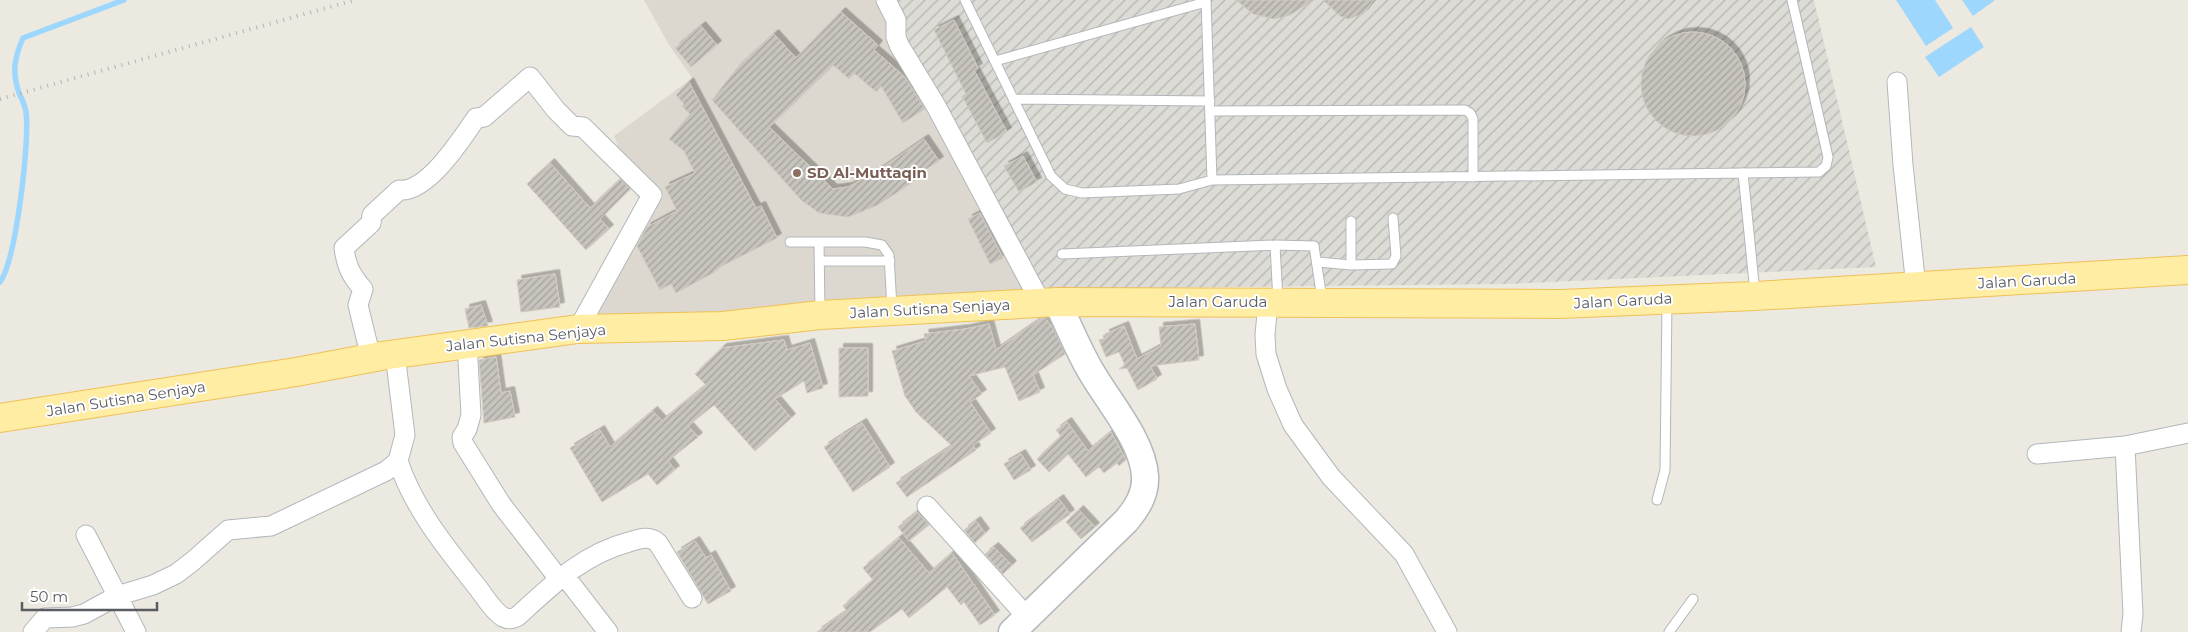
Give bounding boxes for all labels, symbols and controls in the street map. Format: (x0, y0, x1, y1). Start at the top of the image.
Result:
place label: SD Al-Muttaqin (807, 163, 927, 182)
marker: SD Al-Muttaqin (791, 167, 803, 179)
street label: Jalan Garuda (1976, 268, 2077, 293)
street label: Jalan Garuda (1572, 288, 1673, 313)
street label: Jalan Garuda (1168, 292, 1267, 311)
street label: Jalan Sutisna Senjaya (848, 295, 1011, 322)
street label: Jalan Sutisna Senjaya (444, 320, 607, 355)
street label: Jalan Sutisna Senjaya (44, 377, 207, 421)
scale bar (22, 580, 158, 612)
text: 50 m (30, 587, 68, 606)

